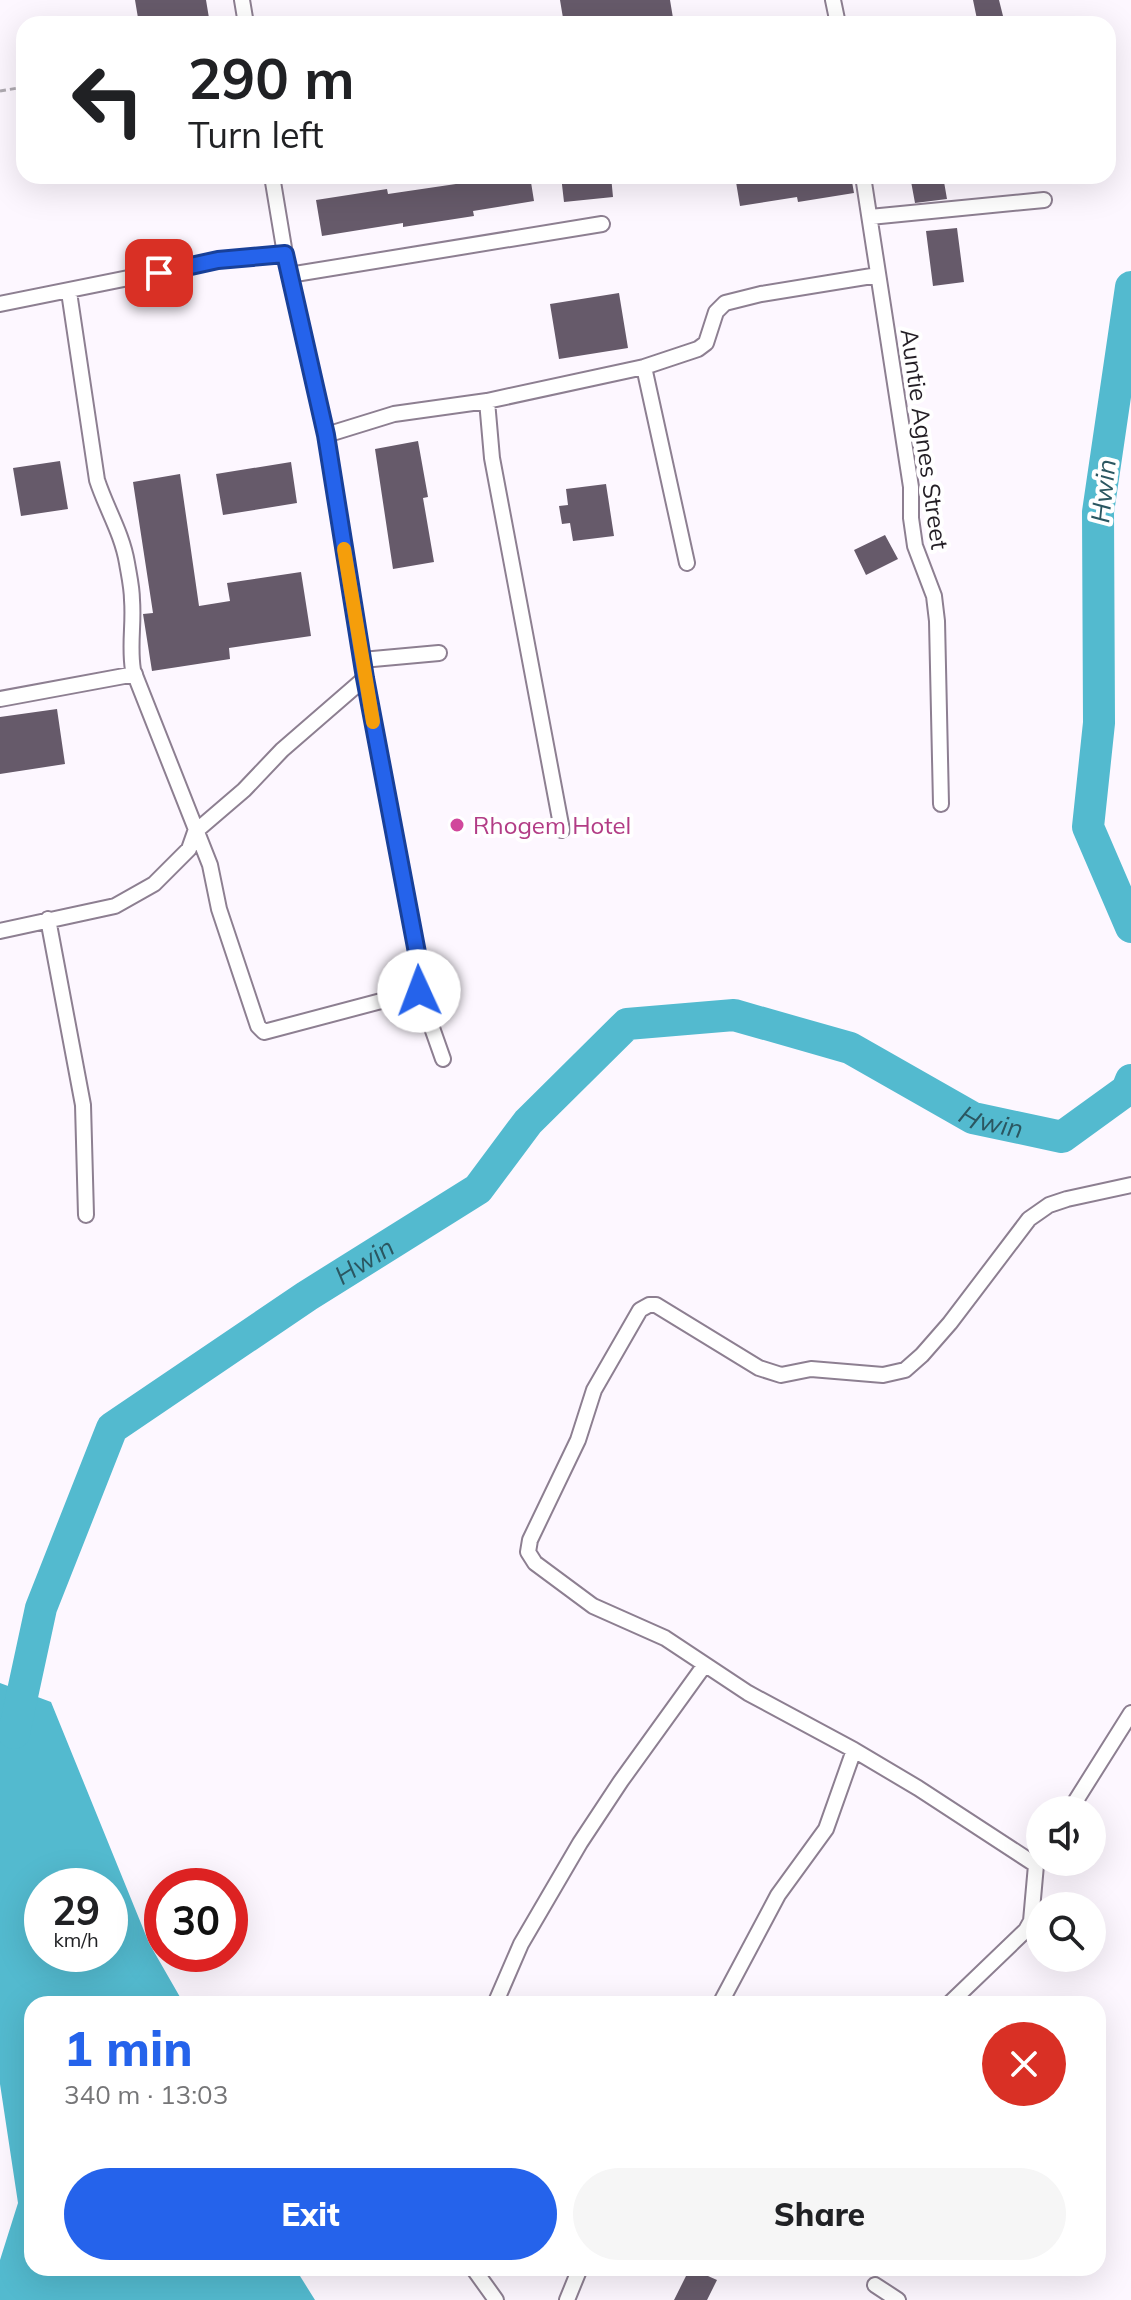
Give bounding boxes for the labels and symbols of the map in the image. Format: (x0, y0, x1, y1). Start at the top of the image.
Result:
pin (125, 239, 193, 307)
street label: Auntie Agnes Street (895, 327, 955, 551)
water label: Hwin (1083, 457, 1123, 525)
place label: Rhogem Hotel (473, 810, 631, 840)
marker: Rhogem Hotel (448, 816, 466, 834)
position arrow (377, 949, 461, 1033)
water label: Hwin (954, 1097, 1026, 1145)
water label: Hwin (328, 1229, 400, 1291)
speed limit sign: 30 (144, 1868, 248, 1972)

